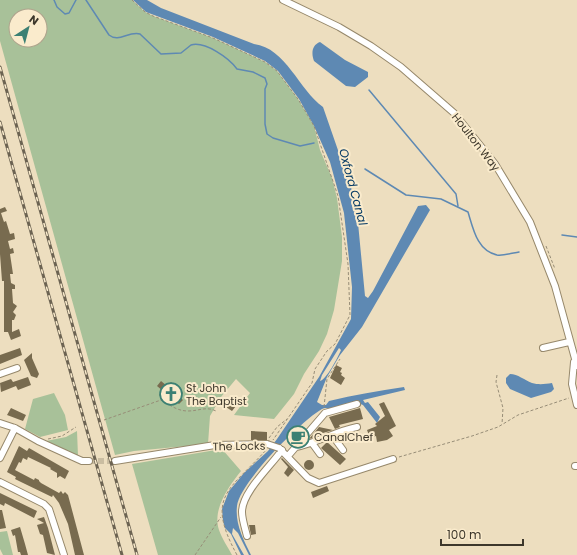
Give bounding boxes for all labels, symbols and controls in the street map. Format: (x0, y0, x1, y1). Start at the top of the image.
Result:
north arrow (8, 8, 48, 48)
text: N (26, 11, 42, 29)
street label: Houlton Way (448, 110, 504, 175)
water label: Oxford Canal (335, 146, 372, 227)
place label: St John The Baptist (186, 380, 247, 409)
church icon: St John The Baptist (158, 381, 184, 407)
cafe icon: CanalChef (285, 424, 311, 450)
place label: CanalChef (314, 429, 373, 445)
street label: The Locks (213, 438, 266, 454)
scale bar (441, 521, 523, 547)
text: 100 m (447, 526, 481, 543)

